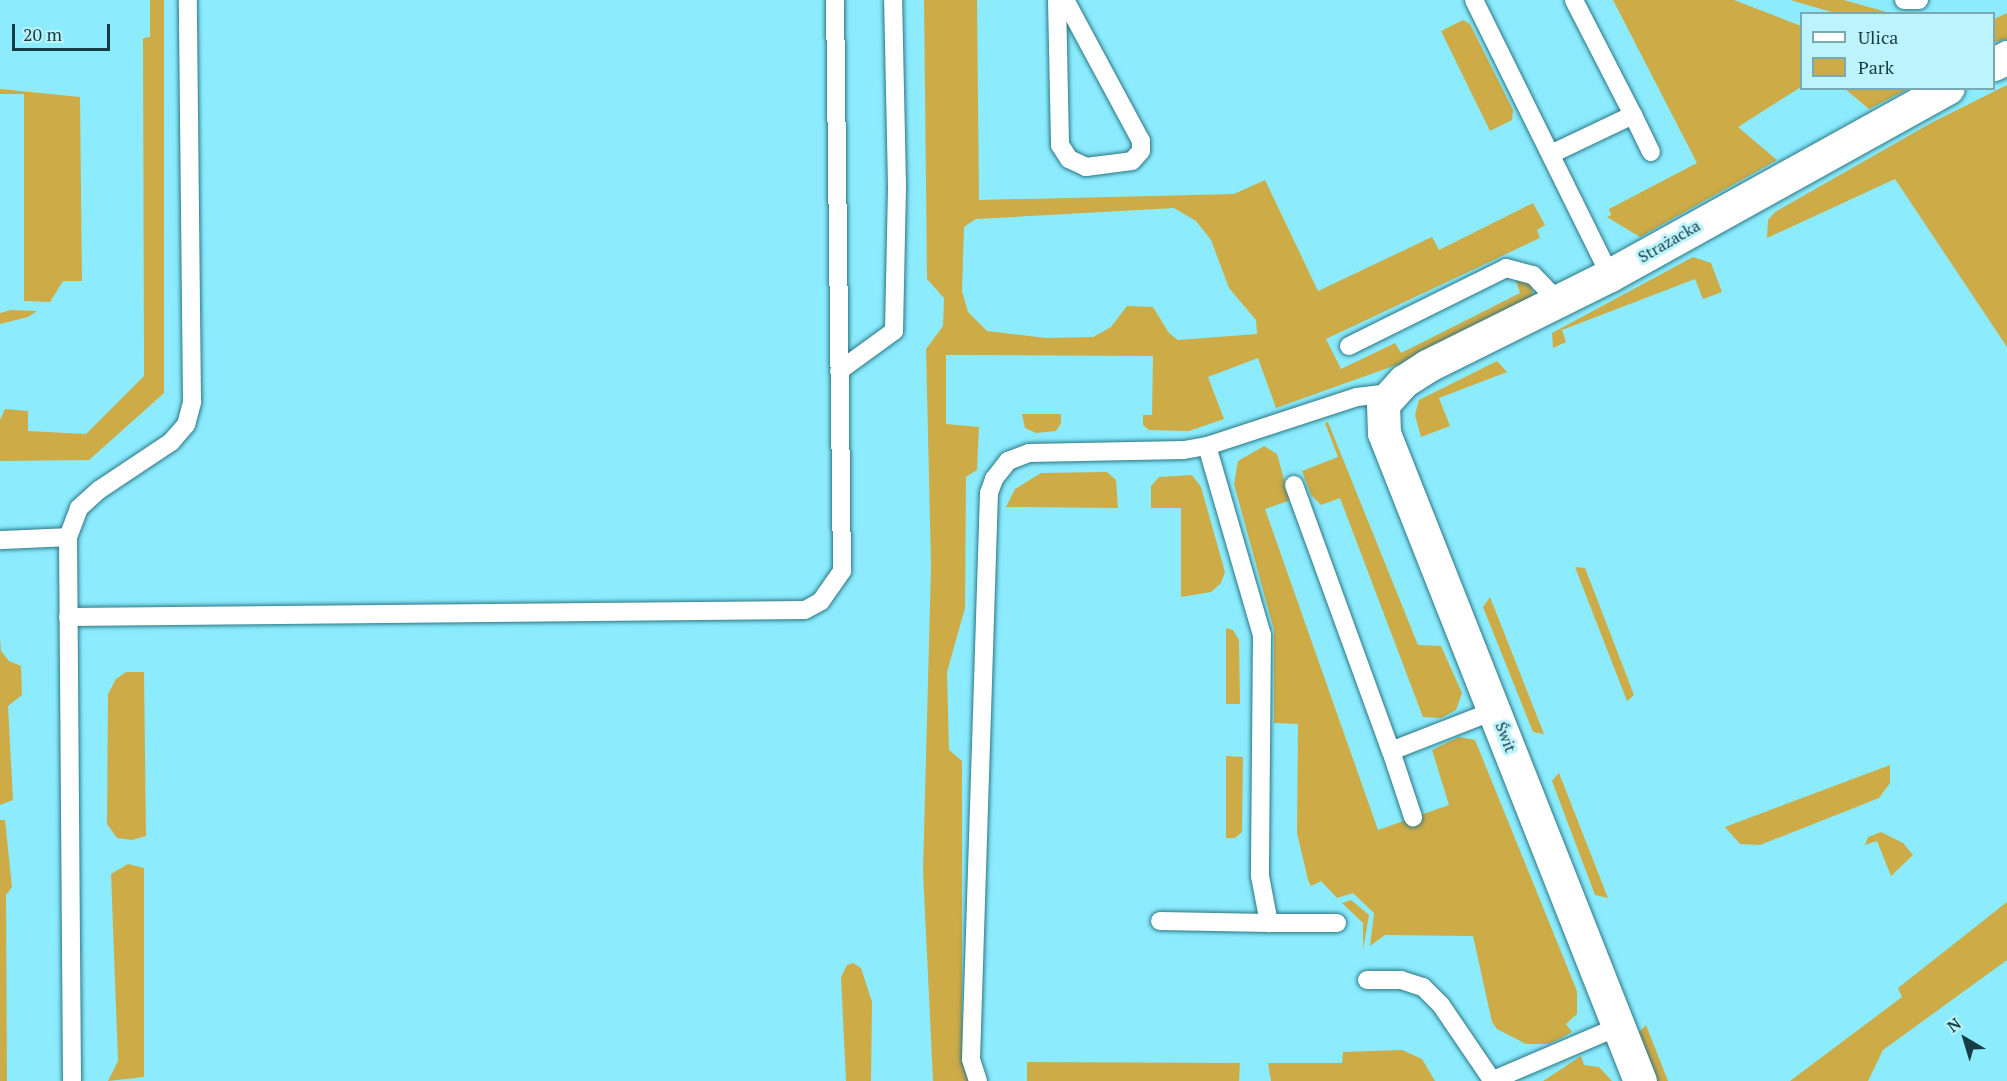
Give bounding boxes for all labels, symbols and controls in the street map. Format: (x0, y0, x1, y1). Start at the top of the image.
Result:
scale bar (15, 12, 112, 50)
legend (1800, 12, 1995, 90)
text: 20 m (23, 22, 62, 46)
text: Ulica (1858, 25, 1898, 49)
text: Park (1858, 55, 1894, 79)
street label: Strażacka (1635, 216, 1703, 266)
street label: Świt (1491, 719, 1521, 755)
north arrow (1935, 1009, 1995, 1069)
text: N (1942, 1012, 1965, 1037)

